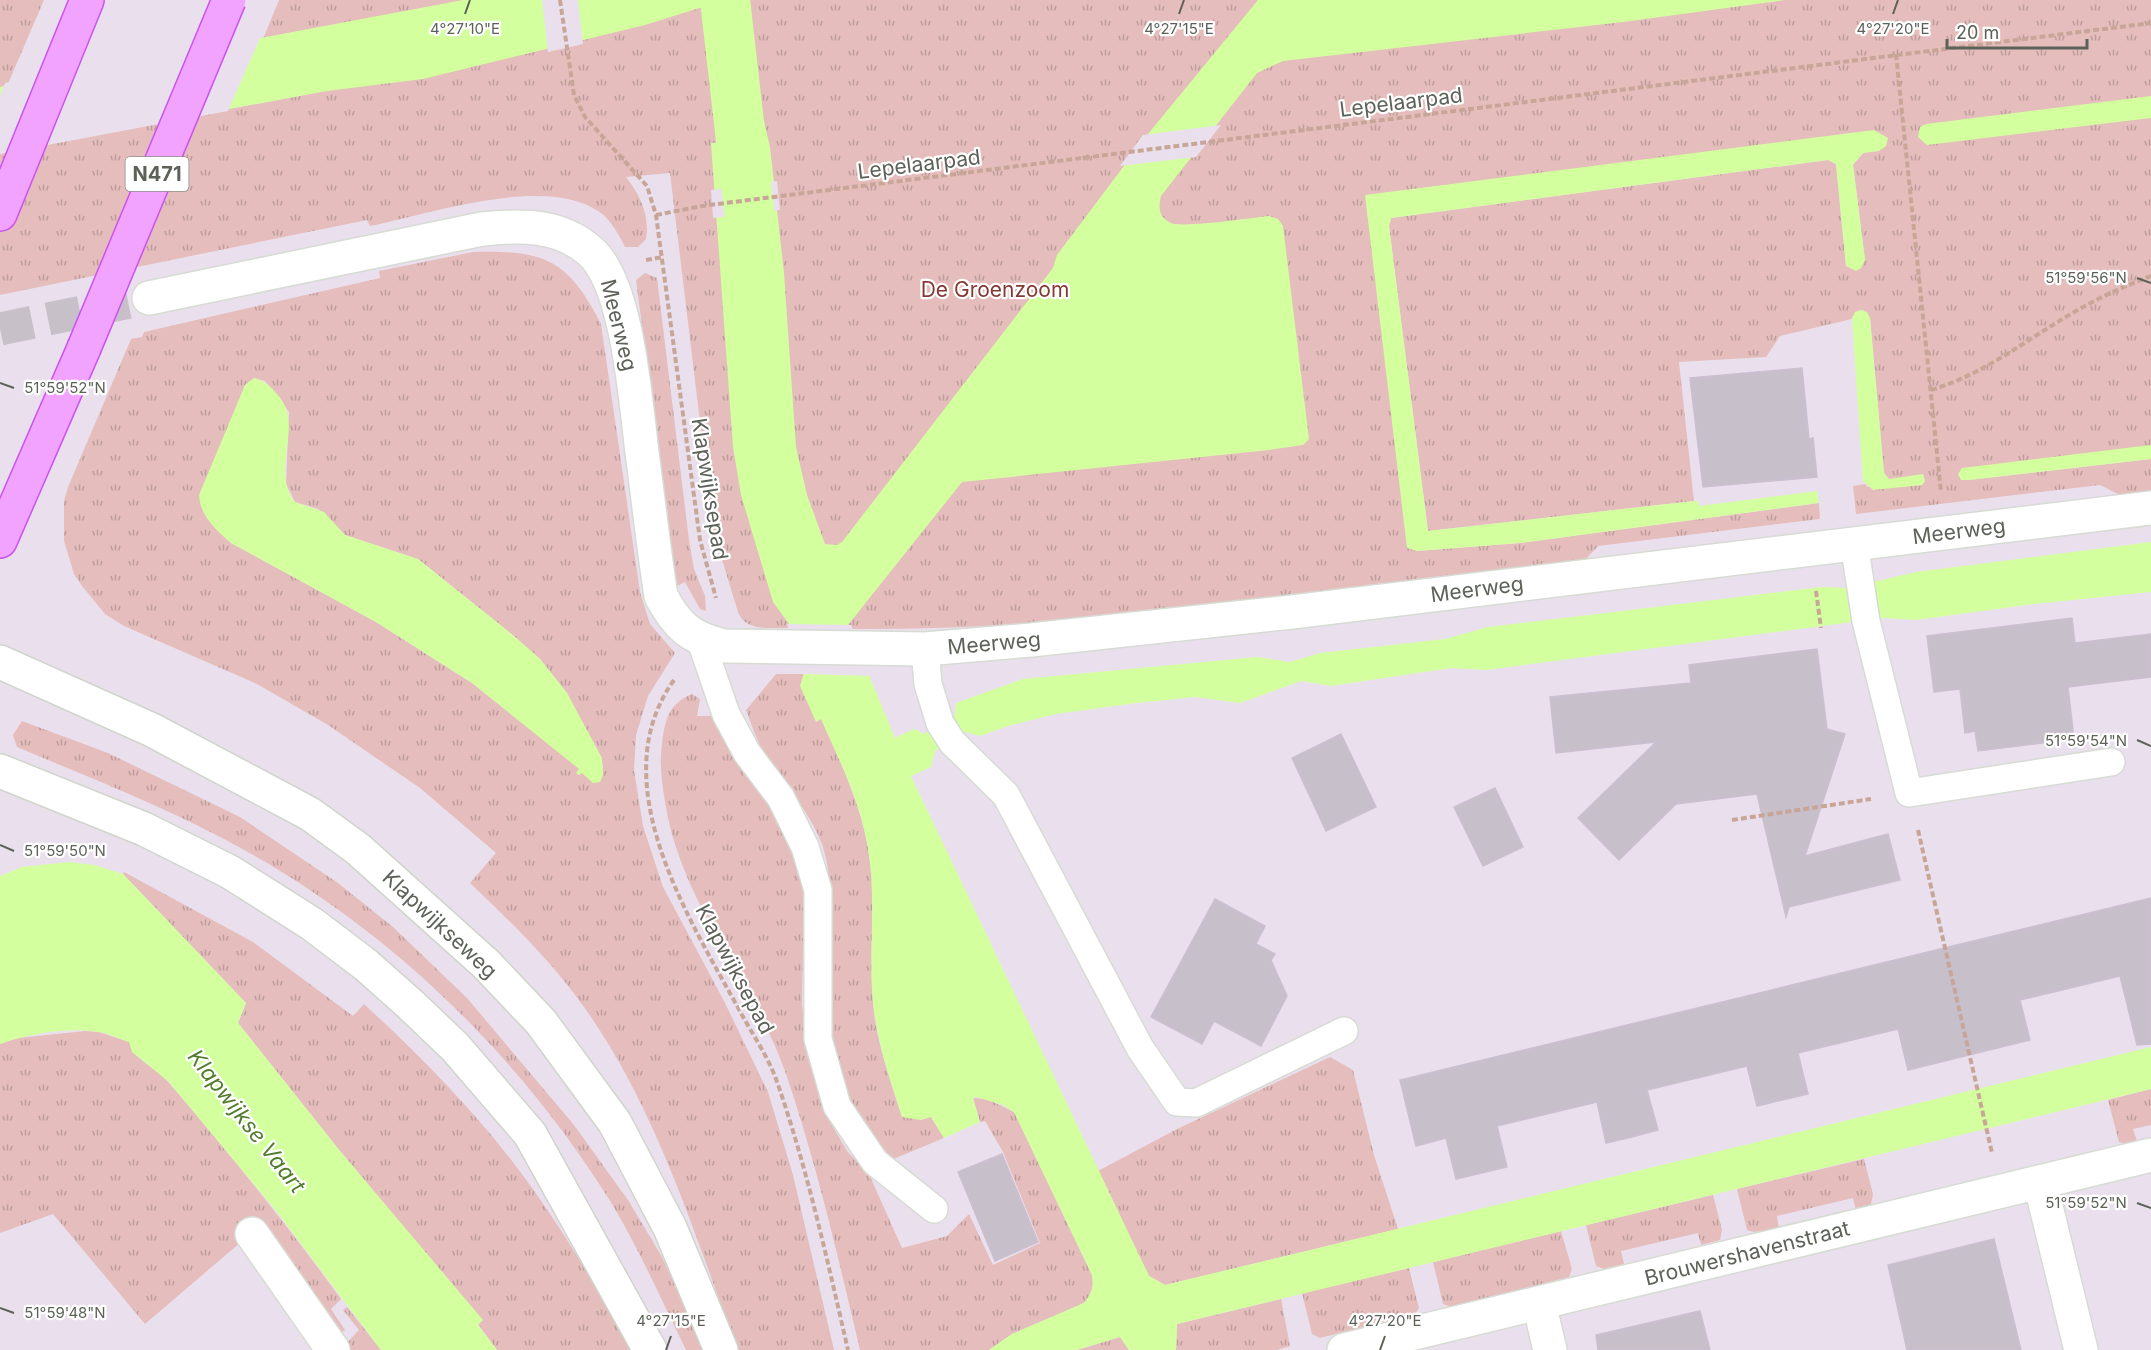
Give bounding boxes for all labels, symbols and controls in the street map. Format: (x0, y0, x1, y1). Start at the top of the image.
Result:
scale bar (1947, 12, 2086, 50)
text: 4°27'10"E (430, 19, 500, 38)
text: 4°27'15"E (1144, 19, 1214, 38)
text: 4°27'20"E (1857, 19, 1929, 38)
text: 20 m (1956, 22, 1999, 43)
street label: Lepelaarpad (1338, 82, 1464, 122)
street label: Lepelaarpad (856, 144, 982, 184)
road number: N471 (126, 157, 188, 191)
text: 51°59'56"N (2045, 268, 2127, 287)
street label: Meerweg (596, 277, 642, 373)
park label: De Groenzoom (921, 277, 1069, 302)
text: 51°59'52"N (24, 378, 106, 397)
street label: Klapwijksepad (686, 416, 734, 562)
street label: Meerweg (1911, 513, 2007, 549)
street label: Meerweg (1429, 571, 1525, 607)
street label: Meerweg (946, 626, 1042, 660)
text: 51°59'54"N (2045, 731, 2127, 750)
text: 51°59'50"N (24, 841, 106, 860)
street label: Klapwijkseweg (378, 865, 502, 983)
street label: Klapwijksepad (690, 900, 780, 1038)
water label: Klapwijkse Vaart (183, 1044, 312, 1198)
text: 51°59'52"N (2045, 1193, 2127, 1212)
street label: Brouwershavenstraat (1642, 1215, 1852, 1291)
text: 51°59'48"N (24, 1303, 106, 1322)
text: 4°27'15"E (636, 1311, 706, 1330)
text: 4°27'20"E (1349, 1311, 1421, 1330)

